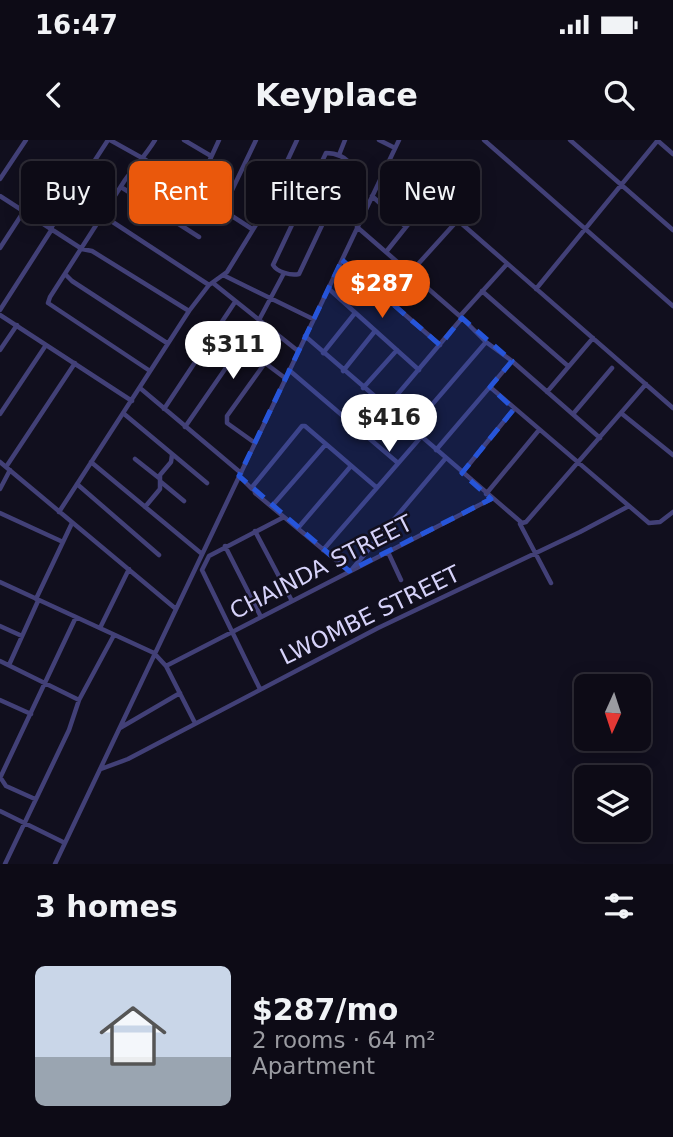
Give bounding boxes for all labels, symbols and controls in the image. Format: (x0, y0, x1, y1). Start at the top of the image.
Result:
text: 16:47 (35, 10, 118, 40)
icon: back (35, 76, 73, 114)
text: Keyplace (255, 76, 418, 114)
icon: search (600, 76, 638, 114)
chip: Buy (21, 161, 115, 224)
chip: Rent (129, 161, 232, 224)
chip: Filters (246, 161, 366, 224)
chip: New (380, 161, 480, 224)
pin: $287 (341, 260, 423, 320)
text: $287 (350, 270, 414, 296)
pin: $311 (192, 322, 274, 381)
text: $311 (201, 331, 265, 357)
pin: $416 (348, 394, 430, 454)
text: $416 (357, 404, 421, 430)
street label: CHAINDA STREET (225, 509, 417, 624)
street label: LWOMBE STREET (276, 560, 465, 670)
north arrow (574, 674, 651, 751)
map controls (574, 674, 651, 842)
button: layers (574, 765, 651, 842)
icon: filters (600, 887, 638, 925)
text: 3 homes (35, 889, 178, 924)
text: $287/mo (252, 992, 398, 1027)
icon: home (91, 994, 175, 1078)
text: 2 rooms · 64 m² (252, 1027, 436, 1053)
text: Apartment (252, 1053, 375, 1079)

